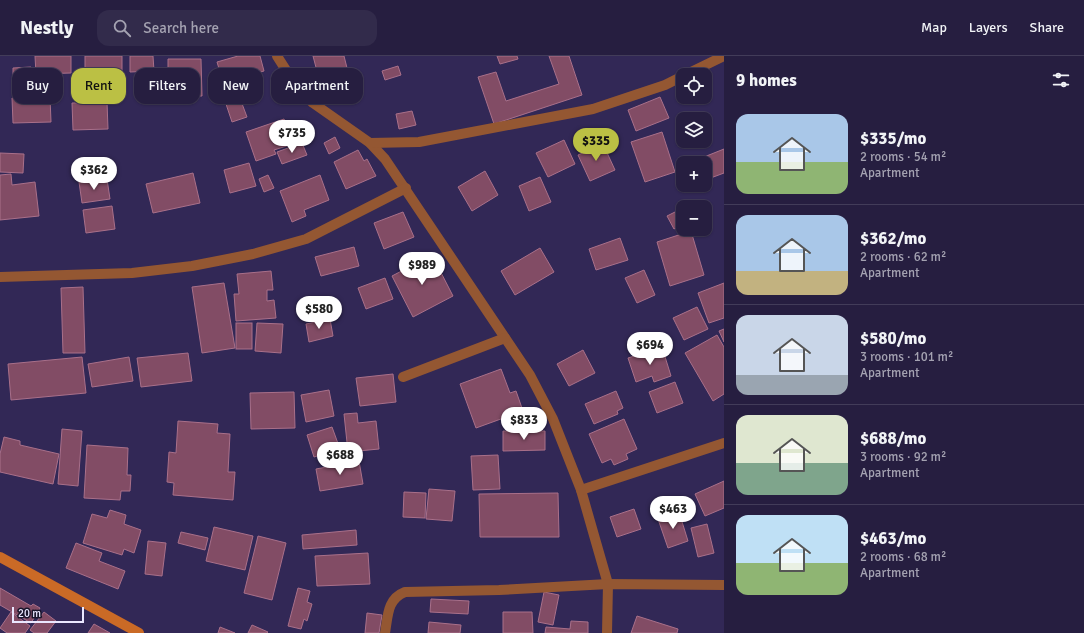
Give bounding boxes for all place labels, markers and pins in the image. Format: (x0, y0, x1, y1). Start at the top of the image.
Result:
pin: $735 (268, 120, 316, 154)
pin: $335 (572, 128, 620, 162)
pin: $362 (70, 157, 118, 191)
pin: $989 (398, 252, 446, 286)
pin: $580 (295, 296, 343, 330)
pin: $694 (626, 332, 674, 366)
pin: $833 (500, 407, 548, 441)
pin: $688 (316, 442, 364, 476)
pin: $463 (649, 496, 697, 530)

